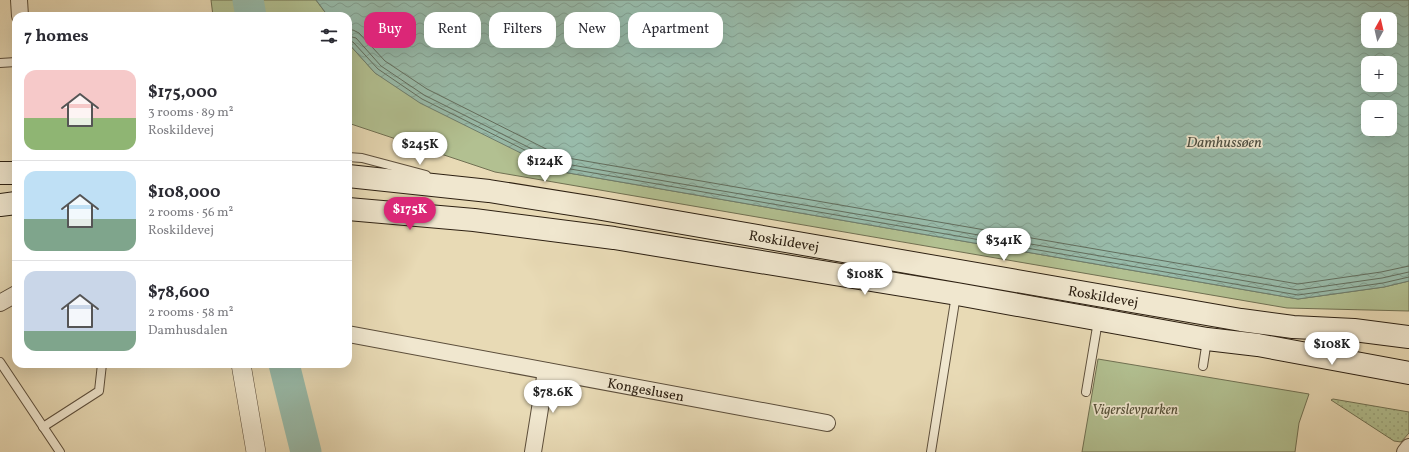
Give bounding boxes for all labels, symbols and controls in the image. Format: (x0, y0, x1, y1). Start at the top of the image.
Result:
chip: Buy (364, 12, 416, 48)
chip: Rent (424, 12, 481, 48)
chip: Filters (489, 12, 556, 48)
chip: New (564, 12, 620, 48)
chip: Apartment (628, 12, 723, 48)
north arrow (1361, 12, 1397, 48)
map controls (1361, 12, 1397, 136)
text: 7 homes (24, 25, 89, 48)
icon: filters (318, 25, 340, 47)
button: + (1361, 56, 1397, 92)
text: $175,000 (148, 81, 217, 104)
icon: home (56, 86, 104, 134)
button: − (1361, 100, 1397, 136)
text: 3 rooms · 89 m² (148, 104, 234, 122)
text: Roskildevej (148, 122, 214, 140)
pin: $245K (392, 132, 448, 166)
water label: Damhussøen (1186, 133, 1262, 154)
text: $245K (401, 136, 439, 154)
pin: $124K (517, 149, 573, 183)
text: $124K (527, 153, 563, 171)
text: $108,000 (148, 181, 220, 204)
icon: home (56, 187, 104, 235)
pin: $175K (382, 197, 438, 231)
text: $175K (393, 201, 427, 219)
text: 2 rooms · 56 m² (148, 204, 233, 222)
text: Roskildevej (148, 222, 214, 240)
street label: Roskildevej (747, 227, 820, 258)
pin: $341K (976, 228, 1032, 262)
text: $341K (986, 232, 1022, 250)
pin: $108K (837, 262, 893, 296)
text: $108K (847, 266, 884, 284)
text: $78,600 (148, 281, 210, 304)
street label: Roskildevej (1066, 282, 1140, 313)
icon: home (56, 287, 104, 335)
text: 2 rooms · 58 m² (148, 304, 233, 322)
text: Damhusdalen (148, 322, 228, 340)
pin: $108K (1304, 332, 1360, 366)
text: $108K (1314, 336, 1351, 354)
street label: Kongeslusen (606, 374, 686, 407)
pin: $78.6K (520, 380, 586, 414)
text: $78.6K (533, 384, 573, 402)
park label: Vigerslevparken (1092, 401, 1178, 420)

